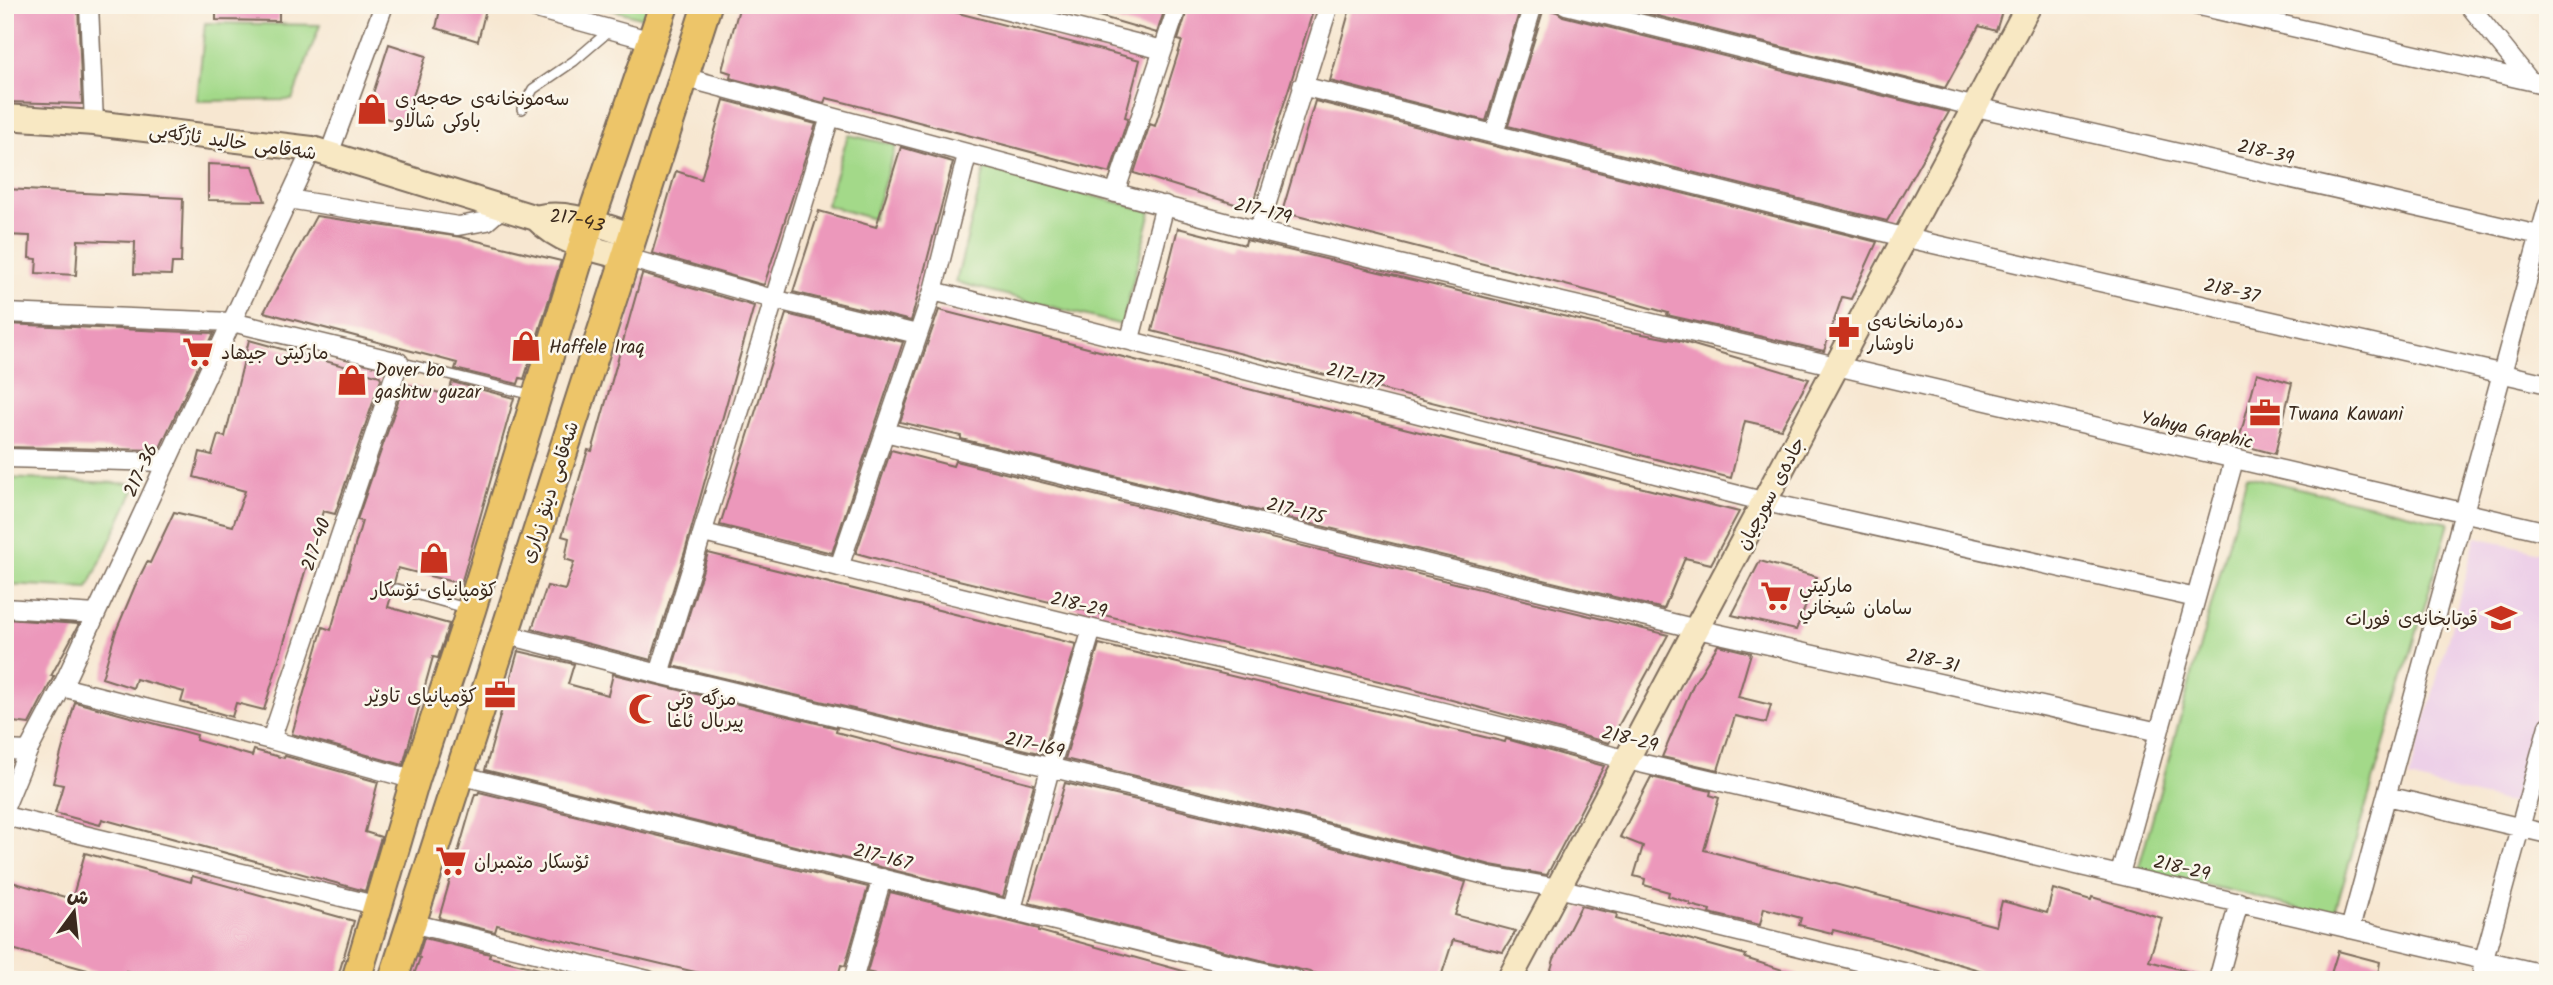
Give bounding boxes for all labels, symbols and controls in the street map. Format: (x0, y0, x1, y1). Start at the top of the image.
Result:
place label: سەمونخانەی حەجەری باوکی شاڵاو (393, 85, 569, 137)
shop icon: سەمونخانەی حەجەری باوکی شاڵاو (355, 92, 389, 126)
street label: شەقامی خالید ئاژگەیی (147, 116, 318, 170)
street label: 218-39 (2234, 132, 2297, 174)
street label: 217-179 (1231, 190, 1295, 234)
street label: 217-43 (550, 202, 609, 242)
street label: 218-37 (2201, 271, 2264, 313)
place label: دەرمانخانەی ناوشار (1866, 308, 1964, 360)
pharmacy icon: دەرمانخانەی ناوشار (1827, 315, 1861, 349)
shop icon: Haffele Iraq (509, 329, 543, 363)
place label: Haffele Iraq (549, 333, 644, 363)
supermarket icon: مارکیتی جیھاد (181, 335, 215, 369)
place label: مارکیتی جیھاد (221, 339, 329, 369)
street label: 217-177 (1323, 355, 1387, 399)
place label: Dover bo gashtw guzar (374, 356, 482, 408)
shop icon: Dover bo gashtw guzar (335, 363, 369, 397)
office icon: Twana Kawani (2248, 396, 2282, 430)
place label: Twana Kawani (2288, 400, 2404, 430)
street label: Yahya Graphic (2137, 403, 2256, 458)
street label: شەقامی دینۆ زراری (514, 418, 588, 568)
street label: جادەی سورچیان (1729, 432, 1814, 556)
street label: 217-36 (116, 439, 167, 503)
street label: 217-175 (1263, 490, 1330, 534)
street label: 217-40 (294, 514, 340, 575)
shop icon: کۆمپانیای ئۆسکار (417, 541, 451, 575)
place label: ماركيتي سامان شيخاني (1799, 572, 1912, 624)
place label: کۆمپانیای ئۆسکار (369, 576, 497, 606)
supermarket icon: ماركيتي سامان شيخاني (1759, 579, 1793, 613)
street label: 218-29 (1047, 584, 1110, 627)
school or university icon: قوتابخانەی فورات (2484, 601, 2518, 635)
place label: قوتابخانەی فورات (2345, 605, 2478, 635)
street label: 218-31 (1903, 641, 1962, 683)
office icon: کۆمپانیای تاوێر (483, 678, 517, 712)
place label: کۆمپانیای تاوێر (364, 682, 477, 712)
place label: مزگه وتى پيربال ئاغا (667, 685, 744, 737)
mosque icon: مزگه وتى پيربال ئاغا (627, 692, 661, 726)
street label: 218-29 (1598, 718, 1661, 761)
street label: 217-169 (1002, 725, 1067, 767)
street label: 217-167 (850, 836, 916, 880)
supermarket icon: ئۆسکار مێمبران (434, 844, 468, 878)
place label: ئۆسکار مێمبران (474, 848, 589, 878)
street label: 218-29 (2150, 848, 2213, 890)
north arrow (38, 876, 108, 946)
text: ش (64, 880, 92, 915)

